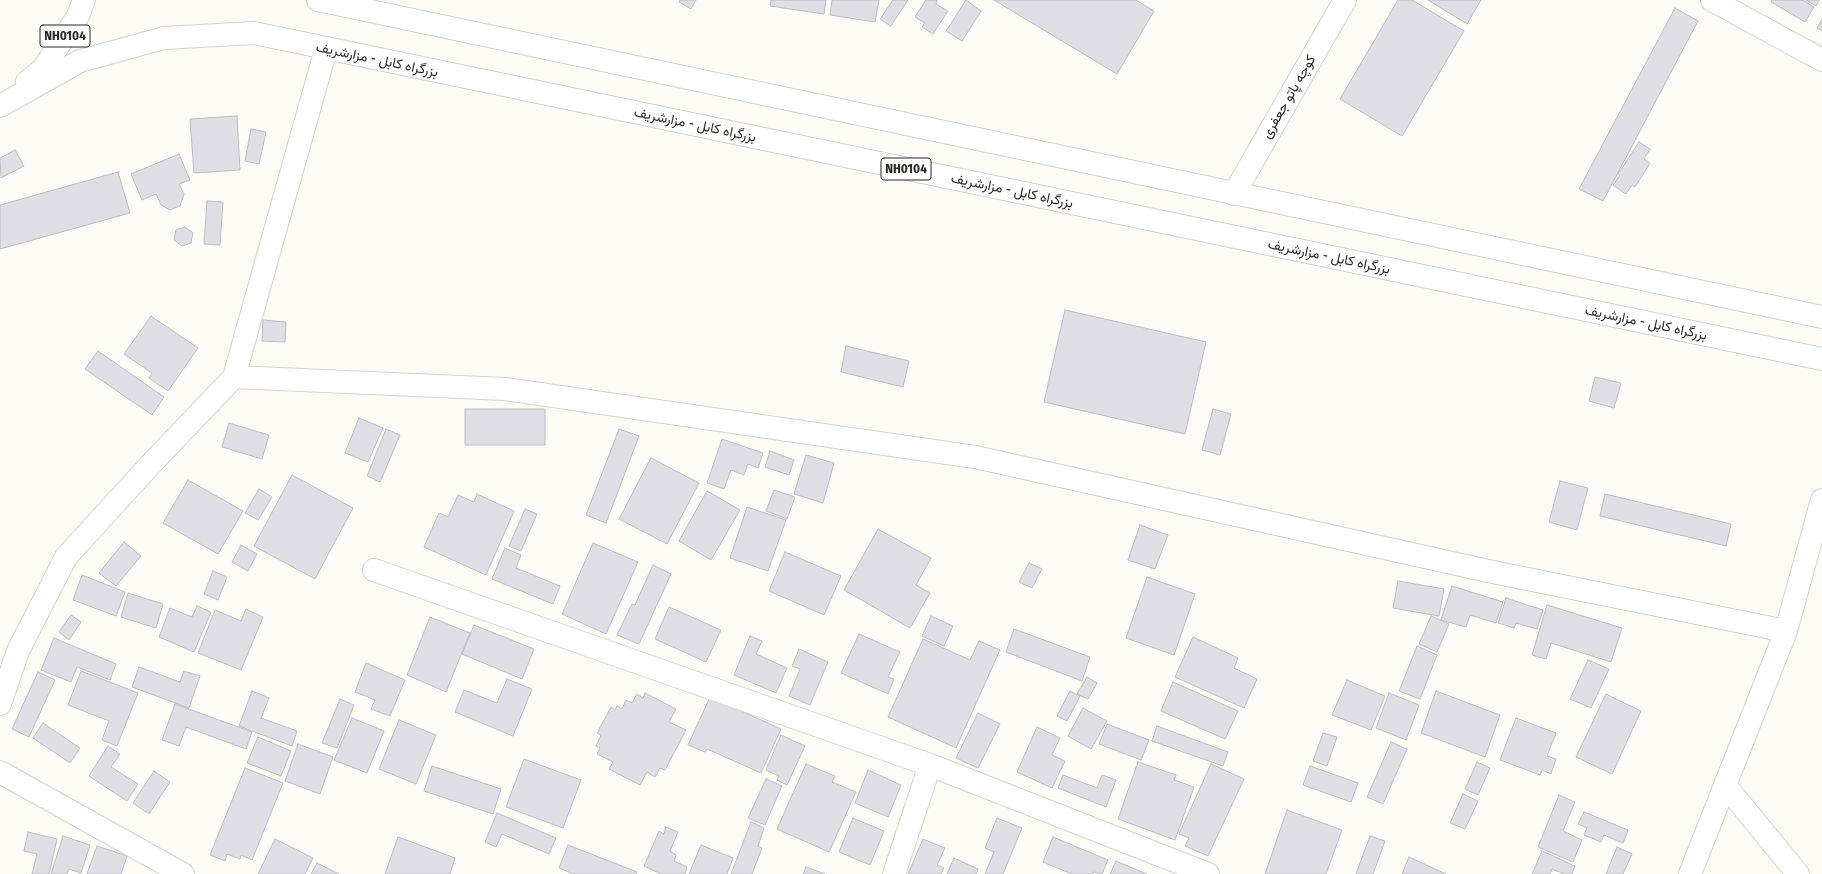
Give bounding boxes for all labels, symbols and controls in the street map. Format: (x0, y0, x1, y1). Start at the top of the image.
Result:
road number: NH0104 (40, 25, 90, 47)
street label: بزرگراه کابل - مزارشریف (314, 39, 440, 81)
street label: کوچه پاتو جعفری (1258, 52, 1320, 142)
street label: بزرگراه کابل - مزارشریف (632, 104, 758, 146)
road number: NH0104 (881, 158, 931, 180)
street label: بزرگراه کابل - مزارشریف (949, 170, 1075, 212)
street label: بزرگراه کابل - مزارشریف (1266, 236, 1392, 278)
street label: بزرگراه کابل - مزارشریف (1583, 302, 1709, 344)

